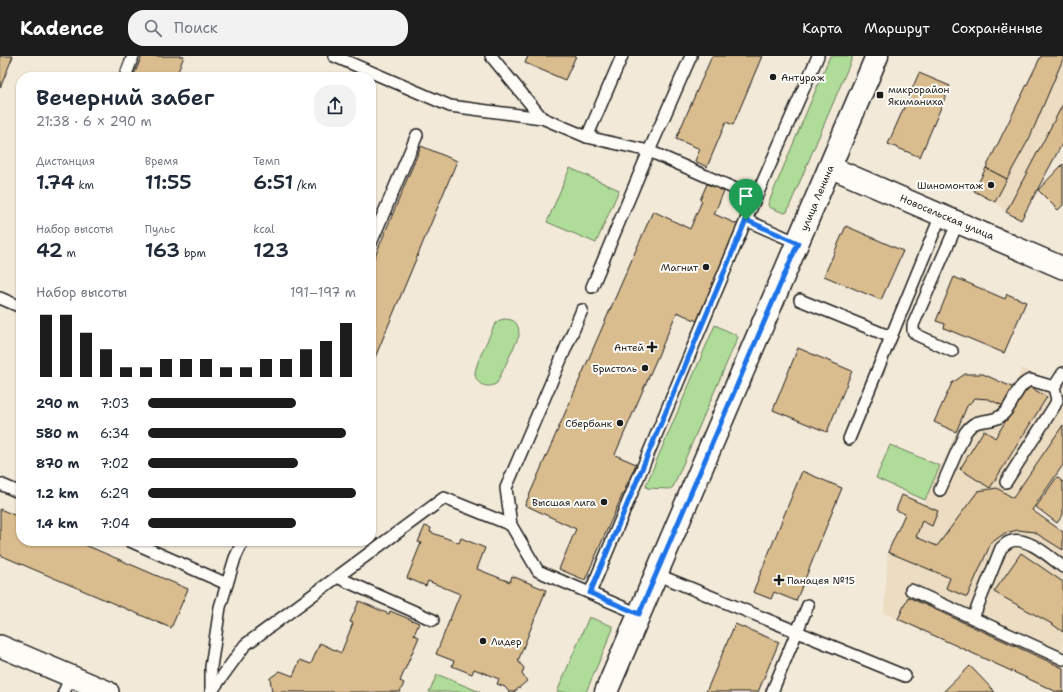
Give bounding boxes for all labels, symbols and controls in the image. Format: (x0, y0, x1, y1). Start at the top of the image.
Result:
search box (128, 10, 408, 46)
text: Kadence (20, 16, 104, 41)
icon: search (142, 17, 164, 39)
text: Поиск (174, 18, 218, 38)
text: Карта (802, 19, 842, 37)
text: Маршрут (864, 19, 930, 37)
text: Сохранённые (952, 19, 1043, 37)
place label: Антураж (781, 71, 825, 84)
marker: Антураж (768, 72, 778, 82)
text: Вечерний забег (36, 83, 214, 112)
place label: микрорайон Якиманиха (888, 83, 950, 108)
button: share (314, 85, 356, 127)
marker: микрорайон Якиманиха (875, 90, 885, 100)
text: 21:38 · 6 × 290 m (36, 113, 152, 130)
text: Дистанция (36, 154, 95, 169)
text: Время (145, 154, 178, 169)
text: Темп (253, 154, 280, 169)
street label: улица Ленина (797, 162, 837, 233)
text: 1.74 (36, 169, 75, 195)
text: 11:55 (145, 169, 192, 195)
text: 6:51 (253, 169, 293, 195)
text: km (75, 178, 94, 193)
text: /km (293, 178, 317, 193)
pin (729, 179, 763, 220)
place label: Шиномонтаж (917, 179, 984, 192)
marker: Шиномонтаж (986, 180, 996, 190)
icon: arrive (735, 185, 757, 207)
street label: Новосельская улица (898, 191, 997, 243)
text: Набор высоты (36, 222, 113, 237)
text: Пульс (145, 222, 176, 237)
text: kcal (253, 222, 275, 237)
text: 42 (36, 237, 63, 263)
text: 163 (145, 237, 180, 263)
text: 123 (253, 237, 289, 263)
text: m (63, 246, 76, 261)
text: bpm (180, 246, 206, 261)
place label: Магнит (661, 261, 699, 274)
marker: Магнит (701, 262, 711, 272)
text: Набор высоты (36, 284, 127, 301)
text: 191–197 m (290, 284, 356, 301)
place label: Антей (614, 341, 644, 354)
marker: Антей (647, 342, 657, 352)
place label: Бристоль (592, 362, 637, 375)
marker: Бристоль (640, 363, 650, 373)
text: 290 m (36, 395, 79, 412)
text: 7:03 (100, 395, 129, 412)
place label: Сбербанк (565, 417, 613, 430)
marker: Сбербанк (615, 418, 625, 428)
text: 580 m (36, 425, 79, 442)
text: 6:34 (100, 425, 129, 442)
text: 870 m (36, 455, 79, 472)
text: 7:02 (100, 455, 129, 472)
text: 1.2 km (36, 485, 79, 502)
text: 6:29 (100, 485, 129, 502)
place label: Высшая лига (532, 496, 597, 509)
marker: Высшая лига (599, 497, 609, 507)
text: 1.4 km (36, 515, 78, 532)
text: 7:04 (100, 515, 130, 532)
place label: Панацея №15 (787, 574, 855, 587)
marker: Панацея №15 (774, 575, 784, 585)
place label: Лидер (491, 635, 522, 648)
marker: Лидер (478, 636, 488, 646)

